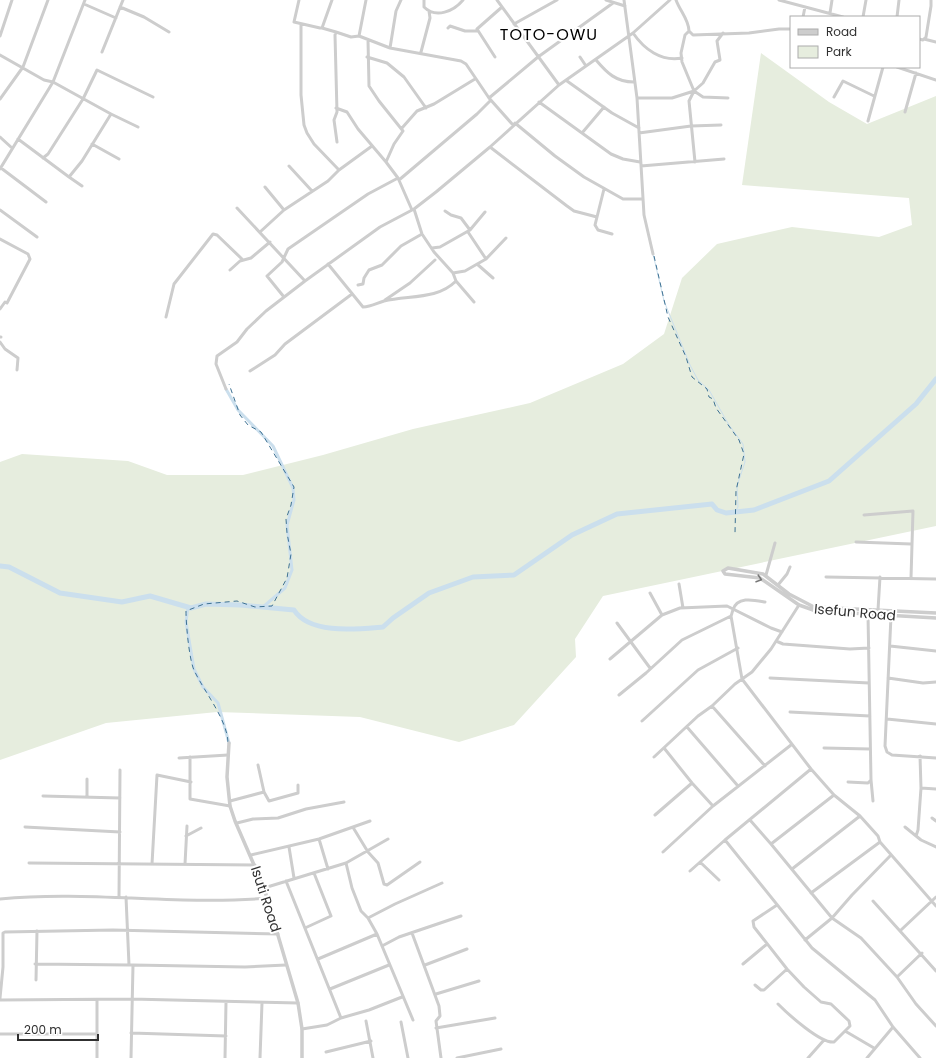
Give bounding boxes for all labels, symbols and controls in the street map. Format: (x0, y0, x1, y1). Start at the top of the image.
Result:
legend (790, 16, 920, 68)
district label: TOTO-OWU (500, 23, 598, 46)
text: Road (826, 23, 857, 40)
text: Park (826, 43, 853, 60)
one-way arrow (756, 574, 763, 583)
street label: Isefun Road (813, 598, 897, 626)
street label: Isuti Road (246, 863, 286, 935)
scale bar (18, 1016, 98, 1042)
text: 200 m (24, 1021, 62, 1038)

